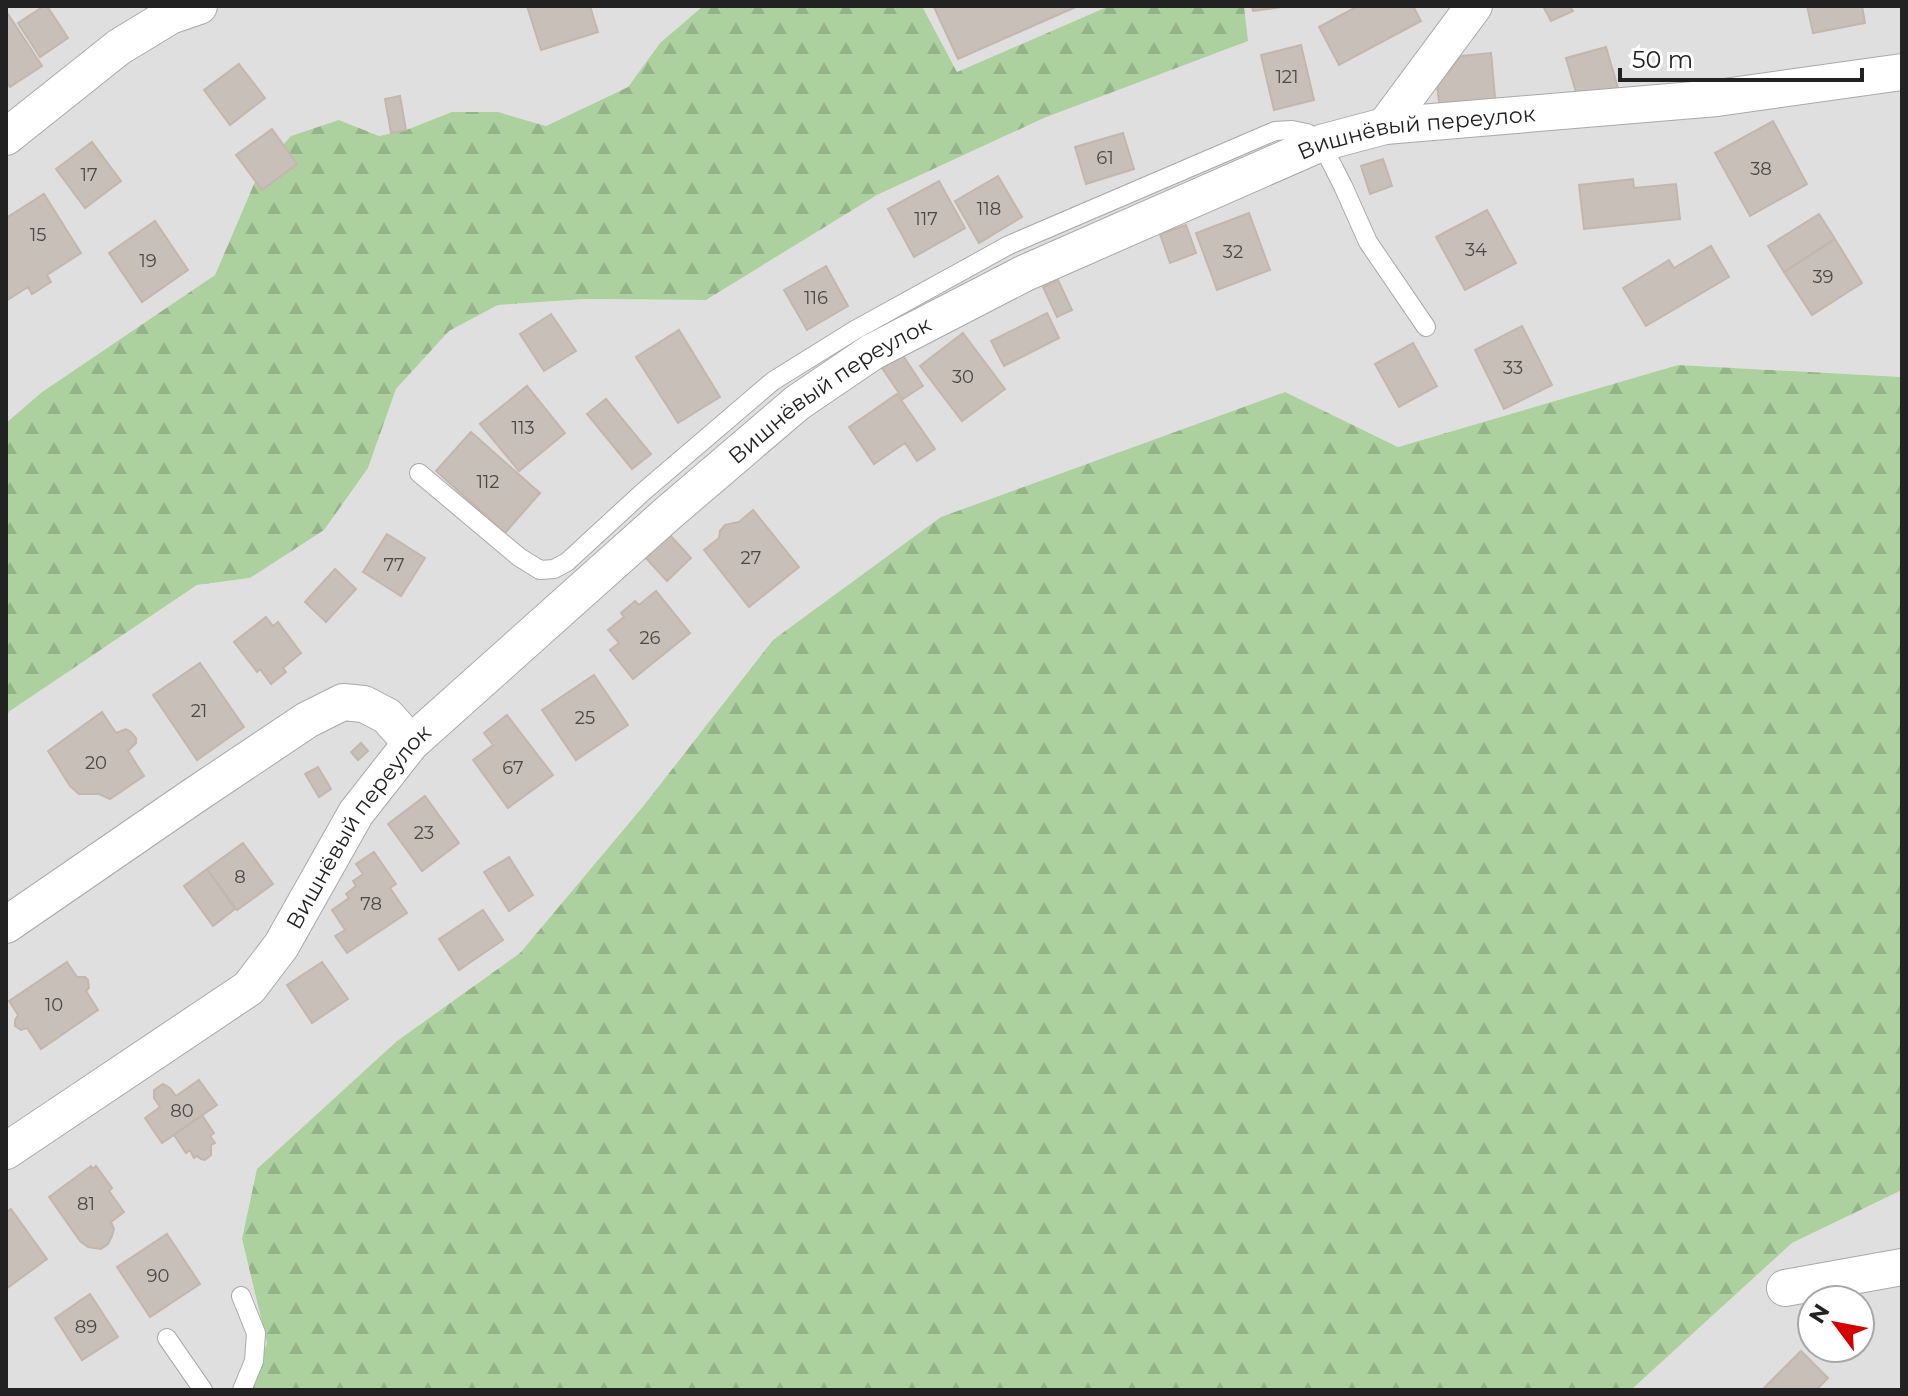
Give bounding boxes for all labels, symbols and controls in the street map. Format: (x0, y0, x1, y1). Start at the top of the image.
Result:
scale bar (1620, 32, 1862, 82)
text: 50 m (1632, 45, 1693, 74)
house number: 121 (1275, 66, 1299, 88)
street label: Вишнёвый переулок (1293, 100, 1537, 166)
house number: 61 (1096, 147, 1114, 169)
house number: 38 (1750, 158, 1772, 180)
house number: 17 (80, 164, 98, 186)
house number: 118 (977, 198, 1001, 220)
house number: 117 (914, 208, 938, 230)
house number: 15 (30, 224, 46, 246)
house number: 34 (1465, 239, 1487, 261)
house number: 32 (1223, 241, 1243, 263)
house number: 19 (139, 250, 157, 272)
house number: 39 (1812, 266, 1834, 288)
house number: 116 (804, 287, 828, 309)
street label: Вишнёвый переулок (723, 311, 936, 470)
house number: 33 (1503, 357, 1523, 379)
house number: 30 (952, 366, 974, 388)
house number: 113 (511, 417, 535, 439)
house number: 112 (476, 471, 500, 493)
house number: 27 (741, 547, 761, 569)
house number: 77 (383, 554, 405, 576)
house number: 26 (639, 627, 661, 649)
house number: 21 (191, 700, 207, 722)
house number: 25 (575, 707, 595, 729)
street label: Вишнёвый переулок (280, 719, 437, 934)
house number: 20 (85, 752, 107, 774)
house number: 67 (502, 757, 524, 779)
house number: 23 (414, 822, 434, 844)
house number: 8 (234, 866, 246, 888)
house number: 78 (360, 893, 382, 915)
house number: 10 (45, 994, 63, 1016)
house number: 80 (170, 1100, 194, 1122)
house number: 81 (77, 1193, 95, 1215)
house number: 90 (147, 1265, 169, 1287)
north arrow (1796, 1284, 1876, 1364)
text: N (1803, 1299, 1836, 1328)
house number: 89 (75, 1316, 97, 1338)

